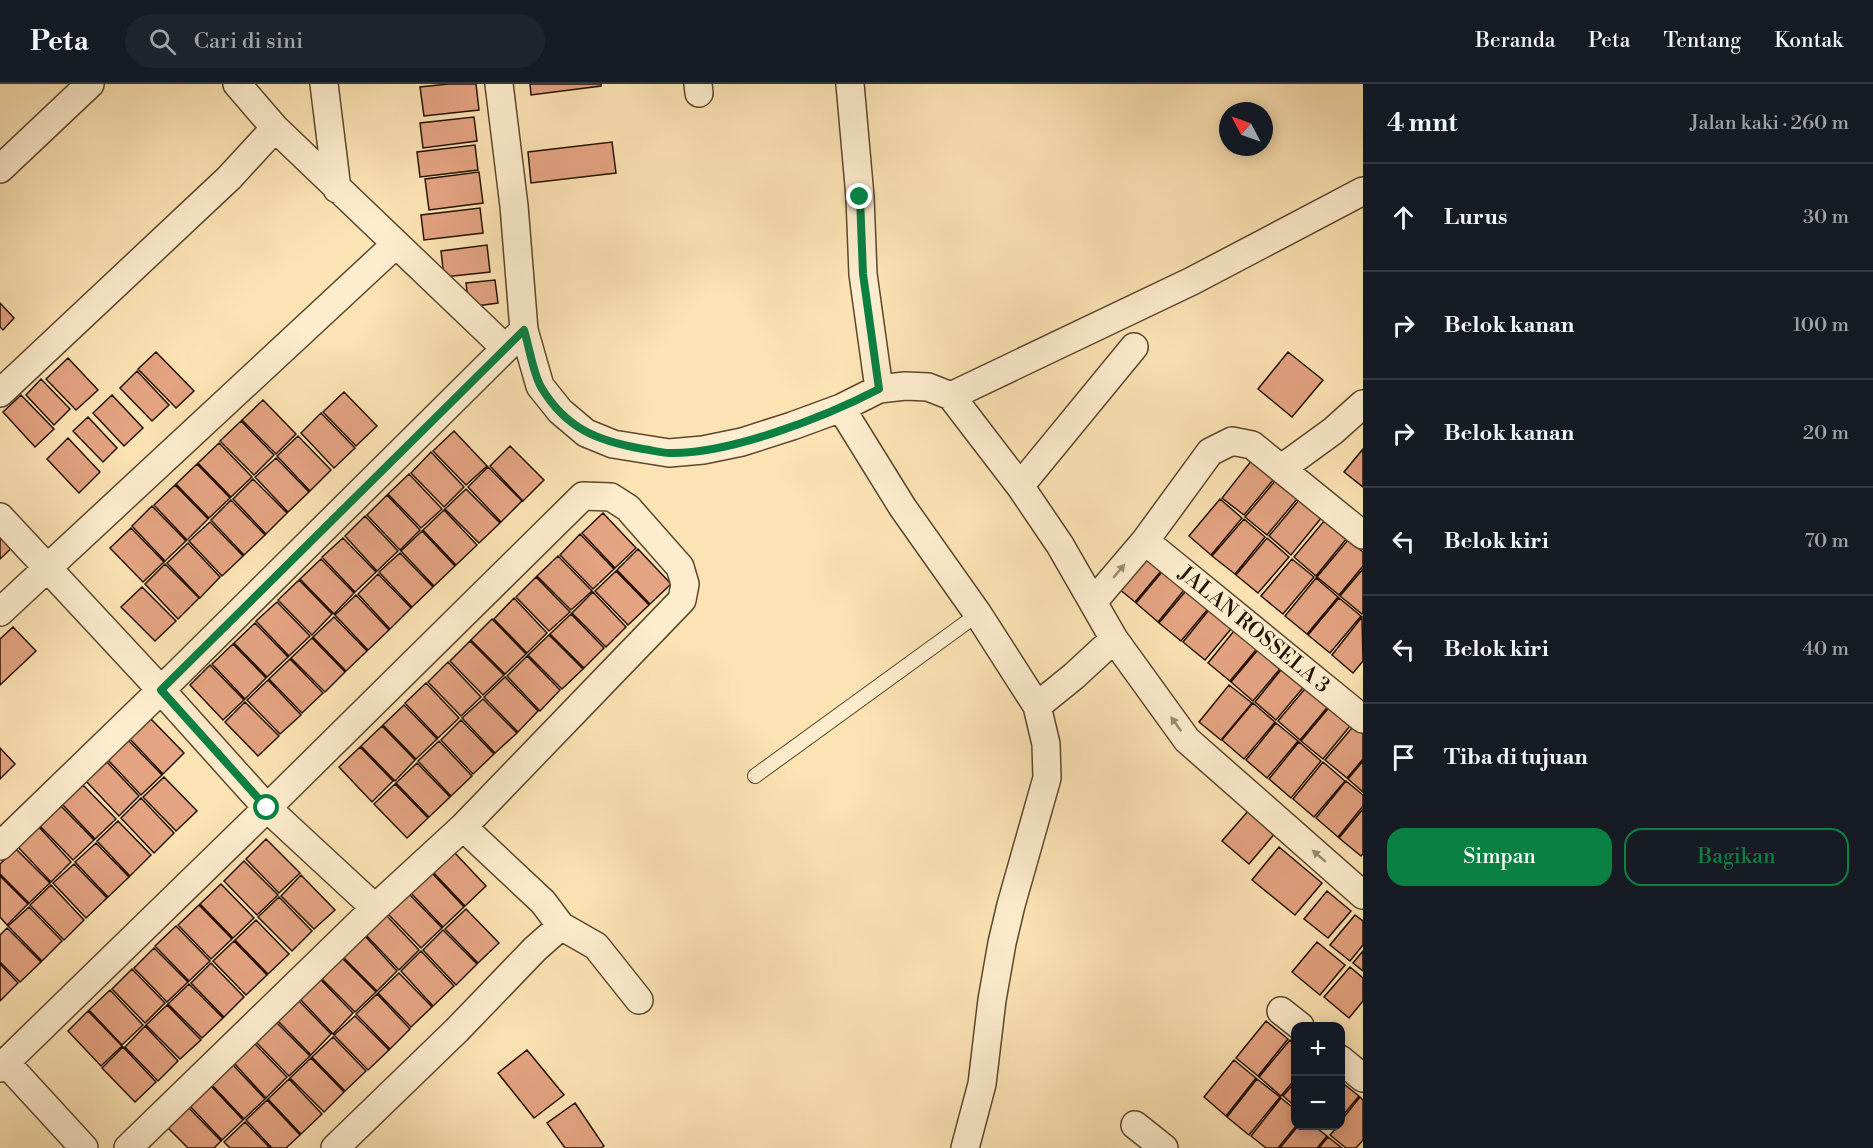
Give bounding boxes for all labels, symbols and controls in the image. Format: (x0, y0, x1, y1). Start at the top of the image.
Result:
search box (125, 14, 545, 68)
text: Peta (30, 24, 89, 59)
icon: search (146, 25, 179, 58)
text: Cari di sini (194, 28, 303, 55)
text: Beranda (1475, 28, 1555, 54)
text: Peta (1588, 28, 1630, 54)
text: Tentang (1663, 28, 1741, 54)
text: Kontak (1774, 28, 1843, 54)
north arrow (1219, 102, 1273, 156)
text: 4 mnt (1387, 107, 1457, 139)
text: Jalan kaki · 260 m (1690, 111, 1849, 136)
route end (846, 183, 872, 209)
icon: ahead (1387, 201, 1420, 234)
text: Lurus (1444, 204, 1507, 231)
text: 30 m (1803, 205, 1849, 230)
icon: right (1387, 309, 1420, 342)
text: Belok kanan (1444, 312, 1574, 339)
text: 100 m (1793, 313, 1849, 338)
icon: right (1387, 417, 1420, 450)
text: Belok kanan (1444, 420, 1574, 447)
text: 20 m (1803, 421, 1849, 446)
icon: left (1387, 525, 1420, 558)
text: Belok kiri (1444, 528, 1549, 555)
text: 70 m (1805, 529, 1849, 554)
street label: JALAN ROSSELA 3 (1172, 560, 1335, 699)
one-way arrow (1112, 564, 1125, 579)
icon: left (1387, 633, 1420, 666)
text: Belok kiri (1444, 636, 1549, 663)
text: 40 m (1802, 637, 1849, 662)
one-way arrow (1170, 717, 1182, 733)
icon: arrive (1387, 741, 1420, 774)
text: Tiba di tujuan (1444, 744, 1588, 771)
route start (253, 794, 279, 820)
button: Simpan (1387, 828, 1612, 886)
button: Bagikan (1624, 828, 1849, 886)
one-way arrow (1312, 850, 1327, 863)
map controls (1291, 1022, 1345, 1130)
button: + (1291, 1022, 1345, 1076)
button: − (1291, 1076, 1345, 1130)

